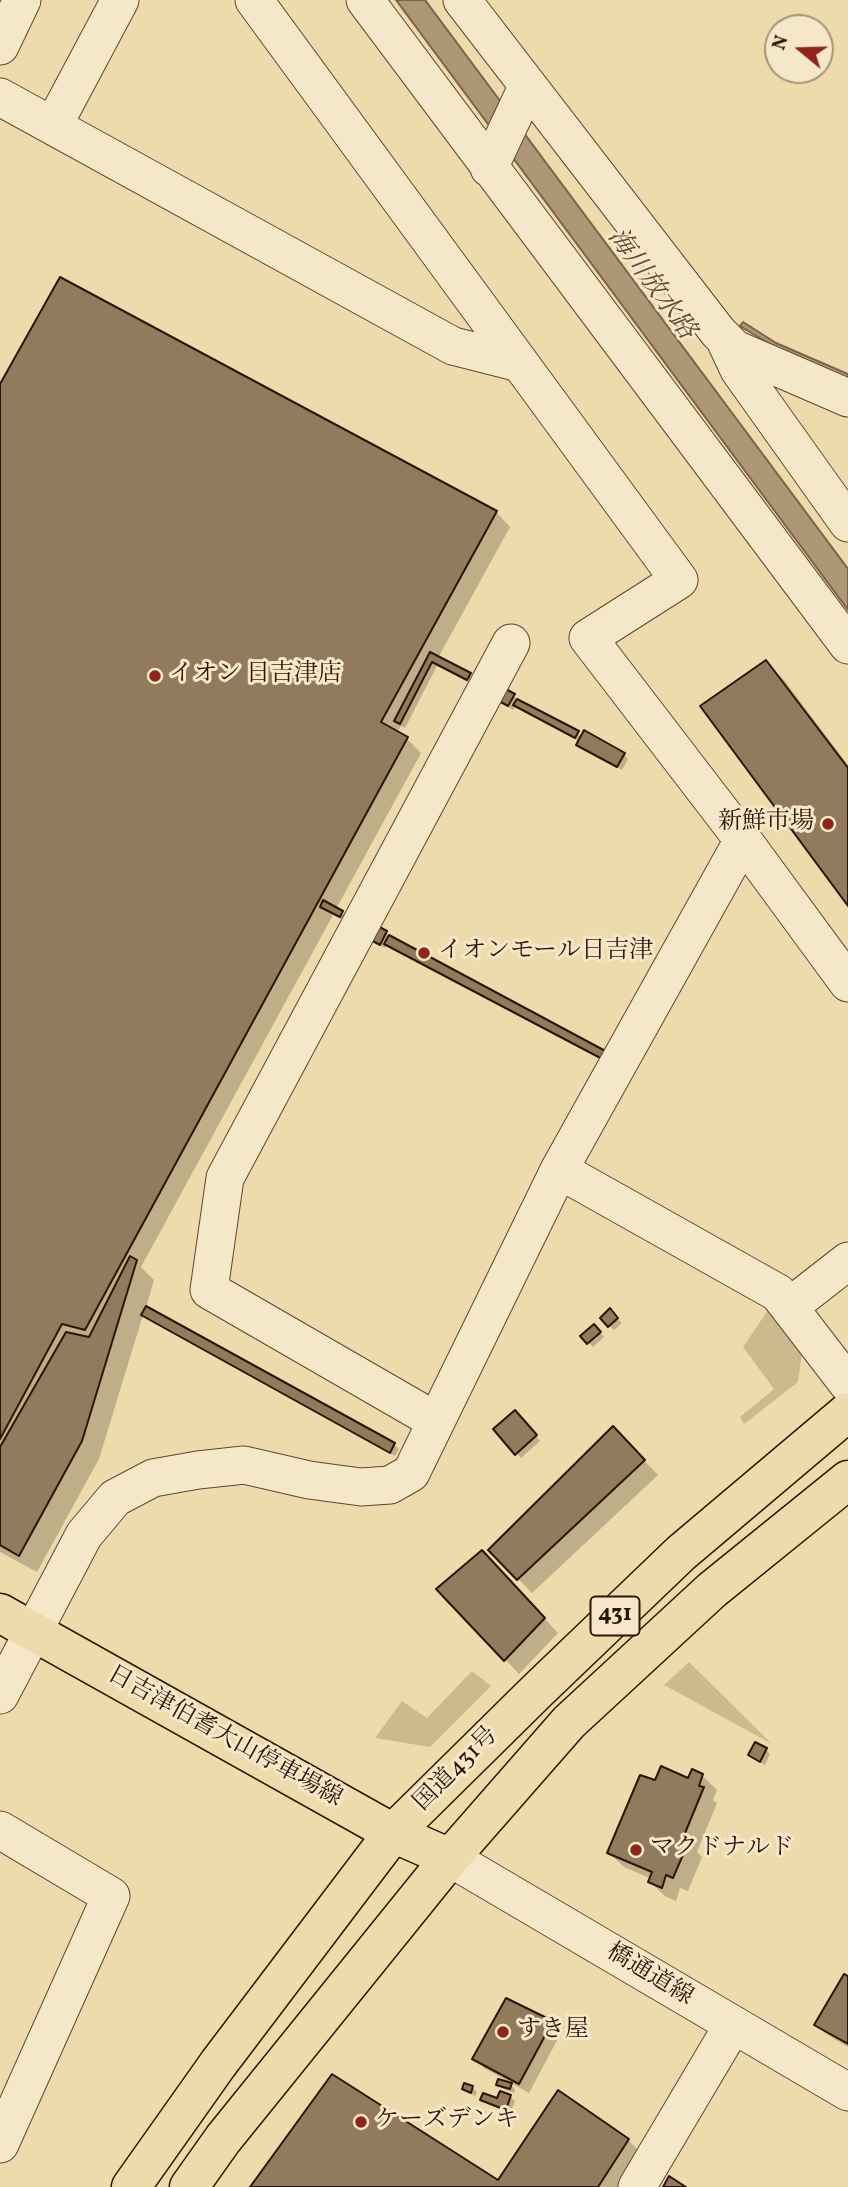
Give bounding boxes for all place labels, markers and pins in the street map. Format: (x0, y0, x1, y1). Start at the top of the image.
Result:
place label: イオン 日吉津店 (169, 662, 342, 690)
marker: イオン 日吉津店 (147, 668, 163, 684)
place label: 新鮮市場 (718, 810, 814, 838)
marker: 新鮮市場 (820, 816, 836, 832)
place label: イオンモール日吉津 (438, 939, 653, 967)
marker: イオンモール日吉津 (416, 945, 432, 961)
place label: マクドナルド (650, 1836, 794, 1864)
marker: マクドナルド (628, 1842, 644, 1858)
place label: すき屋 (517, 2018, 589, 2046)
marker: すき屋 (495, 2024, 511, 2040)
place label: ケーズデンキ (375, 2108, 519, 2136)
marker: ケーズデンキ (353, 2114, 369, 2130)

